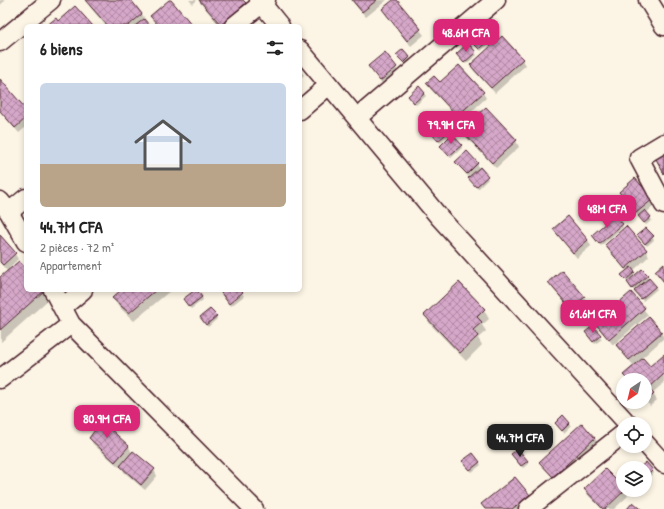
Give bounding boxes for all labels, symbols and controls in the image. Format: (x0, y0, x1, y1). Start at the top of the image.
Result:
pin: 48.6M CFA (420, 19, 512, 53)
text: 48.6M CFA (442, 23, 490, 41)
text: 6 biens (40, 37, 83, 60)
icon: filters (264, 37, 286, 59)
icon: home (127, 109, 199, 181)
pin: 79.9M CFA (405, 111, 497, 145)
text: 79.9M CFA (427, 115, 475, 133)
pin: 48M CFA (570, 195, 644, 229)
text: 48M CFA (587, 199, 627, 217)
text: 44.7M CFA (40, 215, 103, 238)
text: 2 pièces · 72 m² (40, 238, 114, 256)
text: Appartement (40, 256, 102, 274)
pin: 61.6M CFA (547, 300, 639, 334)
text: 61.6M CFA (570, 304, 616, 322)
north arrow (616, 373, 652, 409)
map controls (616, 373, 652, 497)
pin: 80.9M CFA (61, 405, 153, 439)
text: 80.9M CFA (83, 409, 131, 427)
button: locate (616, 417, 652, 453)
pin: 44.7M CFA (474, 424, 566, 458)
text: 44.7M CFA (496, 428, 544, 446)
button: layers (616, 461, 652, 497)

